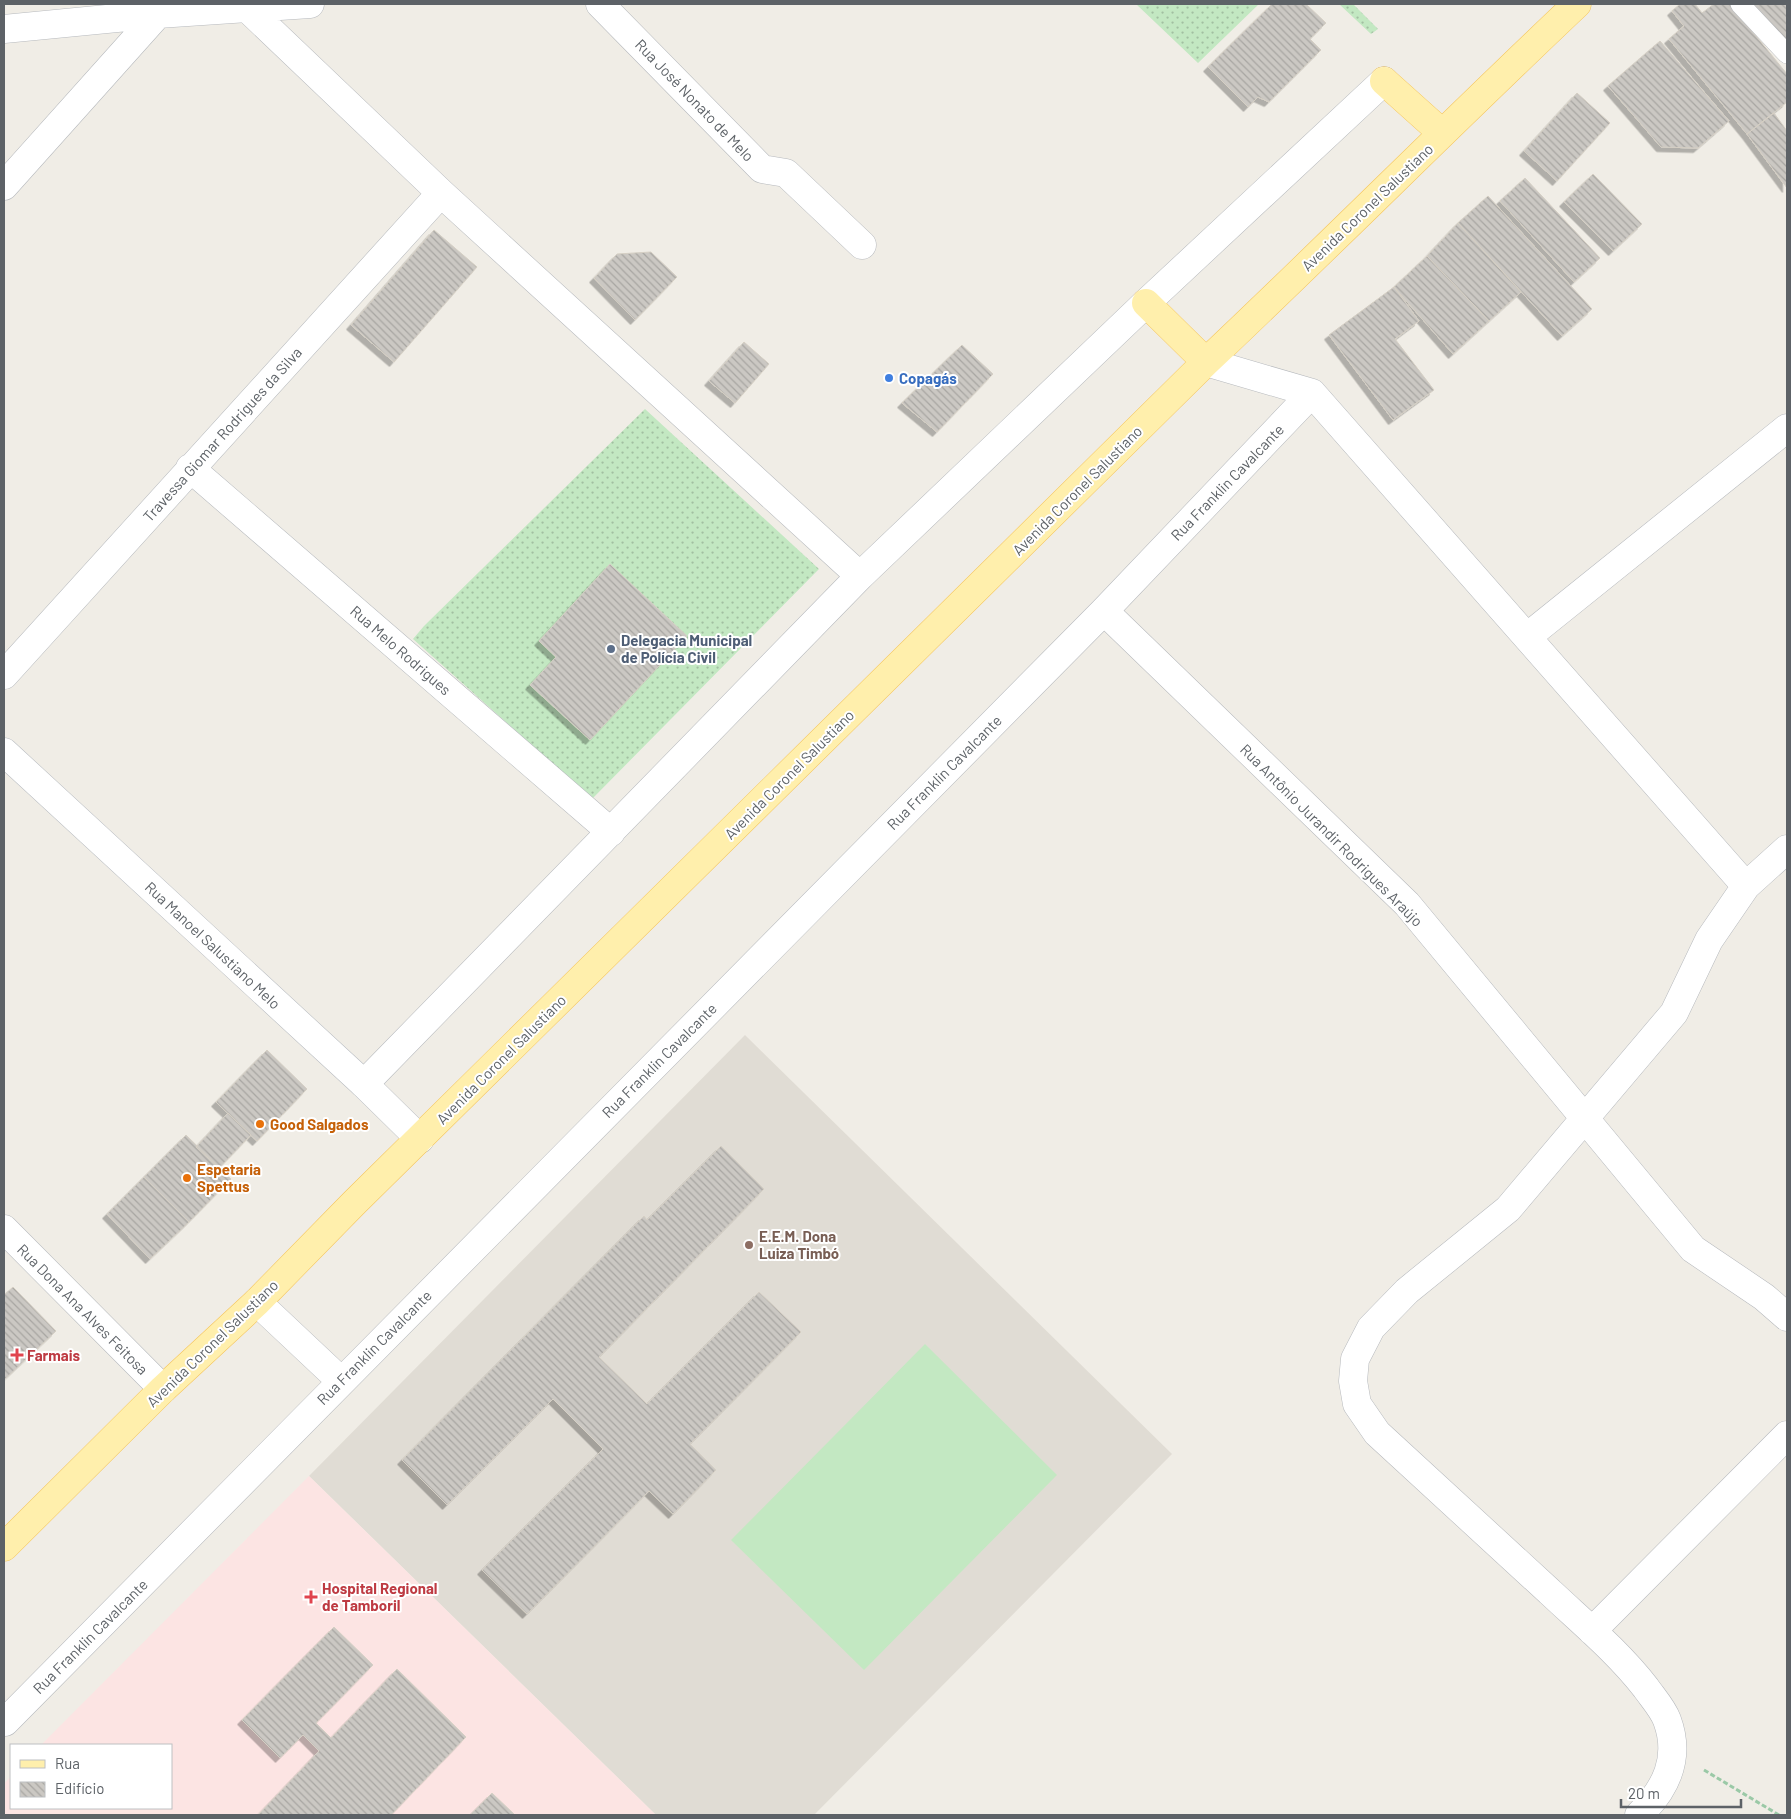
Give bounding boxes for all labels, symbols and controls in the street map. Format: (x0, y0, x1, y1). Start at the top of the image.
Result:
street label: Rua José Nonato de Melo (632, 35, 758, 165)
street label: Avenida Coronel Salustiano (1298, 139, 1436, 275)
street label: Travessa Giomar Rodrigues da Silva (139, 343, 305, 525)
place label: Copagás (899, 369, 957, 387)
marker: Copagás (883, 372, 895, 384)
street label: Rua Franklin Cavalcante (1167, 420, 1287, 544)
street label: Avenida Coronel Salustiano (1008, 421, 1146, 559)
street label: Rua Melo Rodrigues (347, 601, 455, 699)
place label: Delegacia Municipal de Polícia Civil (621, 631, 752, 666)
marker: Delegacia Municipal de Polícia Civil (605, 643, 617, 655)
street label: Avenida Coronel Salustiano (720, 705, 858, 843)
street label: Rua Franklin Cavalcante (883, 711, 1005, 833)
street label: Rua Antônio Jurandir Rodrigues Araújo (1237, 740, 1427, 930)
street label: Rua Manoel Salustiano Melo (142, 878, 284, 1012)
street label: Avenida Coronel Salustiano (432, 990, 570, 1128)
street label: Rua Franklin Cavalcante (598, 999, 720, 1121)
place label: Good Salgados (270, 1115, 369, 1133)
marker: Good Salgados (254, 1118, 266, 1130)
place label: Espetaria Spettus (197, 1160, 261, 1195)
marker: Espetaria Spettus (181, 1172, 193, 1184)
place label: E.E.M. Dona Luiza Timbó (759, 1227, 839, 1262)
marker: E.E.M. Dona Luiza Timbó (743, 1239, 755, 1251)
street label: Rua Dona Ana Alves Feitosa (14, 1240, 152, 1378)
street label: Avenida Coronel Salustiano (143, 1275, 281, 1411)
street label: Rua Franklin Cavalcante (313, 1286, 435, 1408)
place label: Farmais (27, 1346, 81, 1364)
marker: Farmais (11, 1349, 23, 1361)
street label: Rua Franklin Cavalcante (29, 1575, 151, 1697)
place label: Hospital Regional de Tamboril (322, 1579, 438, 1614)
marker: Hospital Regional de Tamboril (304, 1590, 318, 1604)
legend (10, 1744, 172, 1809)
text: Rua (55, 1754, 80, 1772)
scale bar (1621, 1776, 1741, 1808)
text: Edifício (55, 1779, 104, 1797)
text: 20 m (1628, 1784, 1660, 1802)

